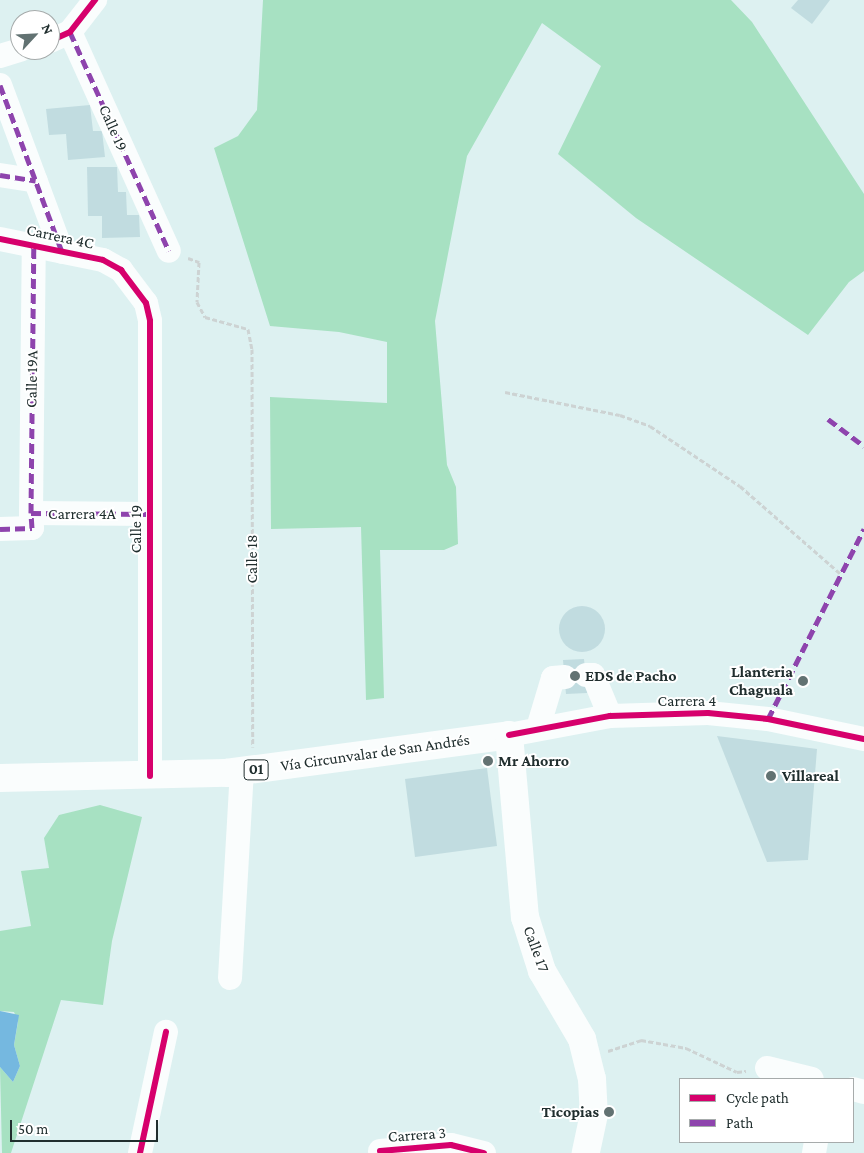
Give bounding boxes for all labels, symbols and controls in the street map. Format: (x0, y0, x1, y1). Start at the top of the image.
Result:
north arrow (10, 10, 60, 60)
text: N (38, 21, 57, 37)
street label: Calle 19 (94, 102, 132, 154)
street label: Carrera 4C (25, 221, 95, 253)
street label: Calle 19A (22, 350, 42, 408)
street label: Carrera 4A (48, 504, 116, 524)
street label: Calle 19 (126, 505, 146, 553)
street label: Calle 18 (242, 534, 262, 584)
place label: Llanteria Chaguala (729, 662, 793, 700)
place label: EDS de Pacho (585, 666, 677, 686)
marker: EDS de Pacho (569, 670, 581, 682)
marker: Llanteria Chaguala (797, 675, 809, 687)
street label: Carrera 4 (658, 691, 716, 711)
street label: Vía Circunvalar de San Andrés (279, 730, 471, 776)
place label: Mr Ahorro (498, 751, 569, 771)
marker: Mr Ahorro (482, 755, 494, 767)
road number: 01 (244, 758, 268, 782)
place label: Villareal (782, 766, 839, 786)
marker: Villareal (764, 769, 778, 783)
street label: Calle 17 (519, 923, 553, 975)
legend (679, 1078, 854, 1143)
text: Cycle path (726, 1090, 789, 1106)
place label: Ticopias (542, 1102, 599, 1122)
marker: Ticopias (603, 1106, 615, 1118)
scale bar (12, 1110, 160, 1142)
text: Path (726, 1115, 753, 1131)
text: 50 m (18, 1121, 48, 1137)
street label: Carrera 3 (387, 1123, 447, 1147)

